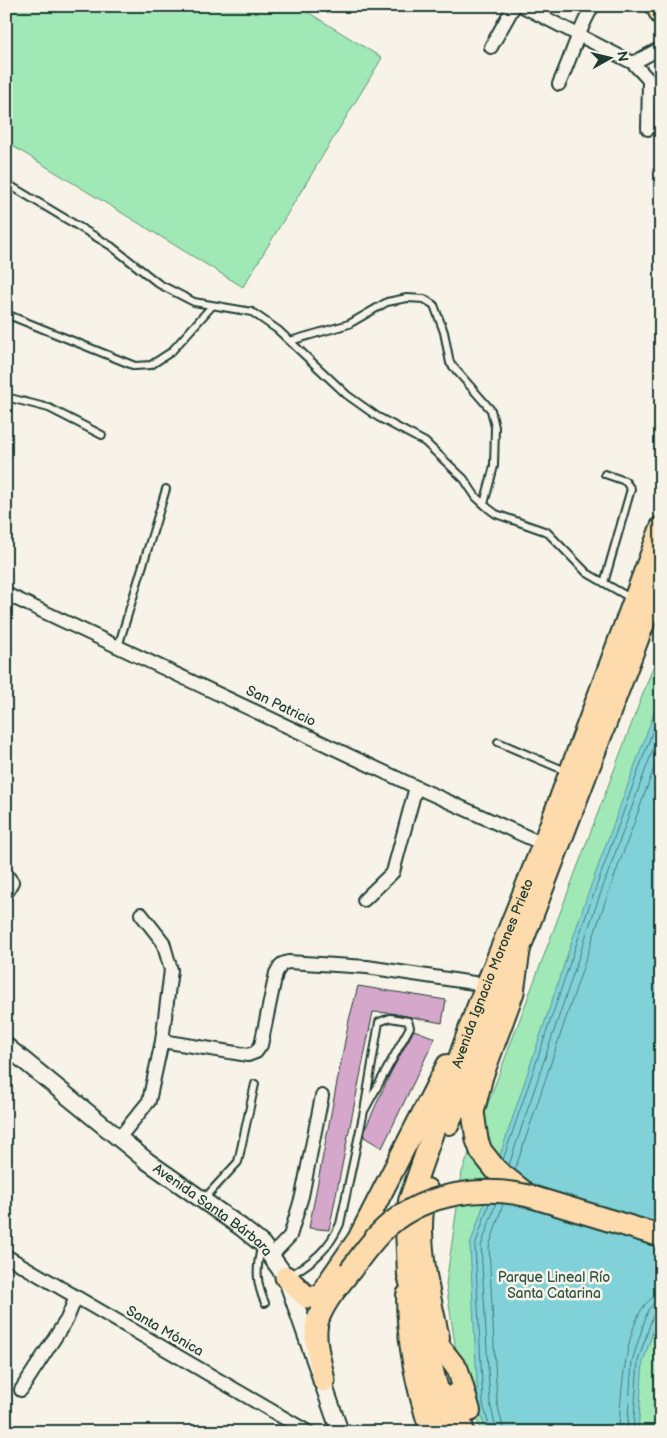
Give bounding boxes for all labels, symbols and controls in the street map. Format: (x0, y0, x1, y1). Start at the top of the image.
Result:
north arrow (584, 32, 634, 82)
text: N (613, 50, 632, 63)
street label: San Patricio (243, 682, 319, 730)
street label: Avenida Ignacio Morones Prieto (448, 876, 537, 1070)
street label: Avenida Santa Bárbara (150, 1160, 276, 1259)
park label: Parque Lineal Río Santa Catarina (498, 1269, 610, 1302)
street label: Santa Mónica (123, 1302, 207, 1360)

